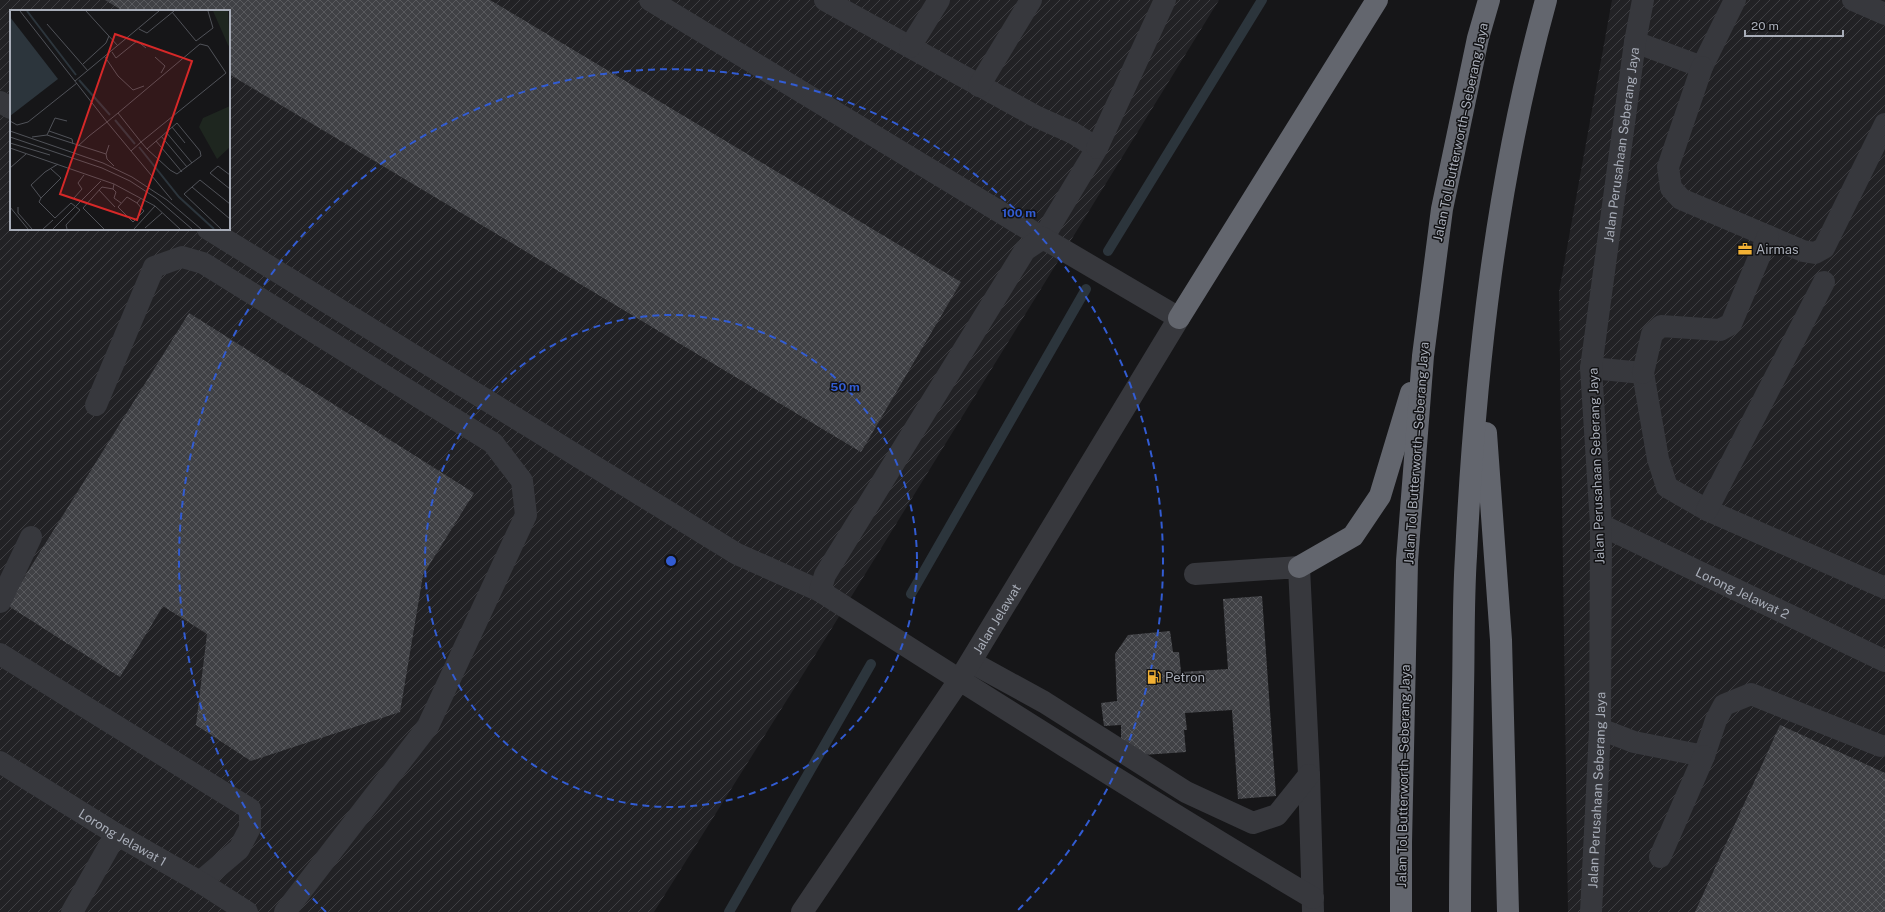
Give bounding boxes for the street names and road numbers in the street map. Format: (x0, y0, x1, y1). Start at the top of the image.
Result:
street label: Jalan Tol Butterworth–Seberang Jaya (1430, 21, 1491, 243)
street label: Jalan Perusahaan Seberang Jaya (1601, 46, 1642, 243)
street label: Jalan Tol Butterworth–Seberang Jaya (1401, 341, 1432, 565)
street label: Jalan Perusahaan Seberang Jaya (1586, 368, 1607, 564)
street label: Lorong Jelawat 2 (1693, 564, 1792, 622)
street label: Jalan Jelawat (970, 581, 1024, 657)
street label: Jalan Tol Butterworth–Seberang Jaya (1394, 664, 1413, 888)
street label: Jalan Perusahaan Seberang Jaya (1585, 692, 1608, 889)
street label: Lorong Jelawat 1 (76, 806, 169, 869)

